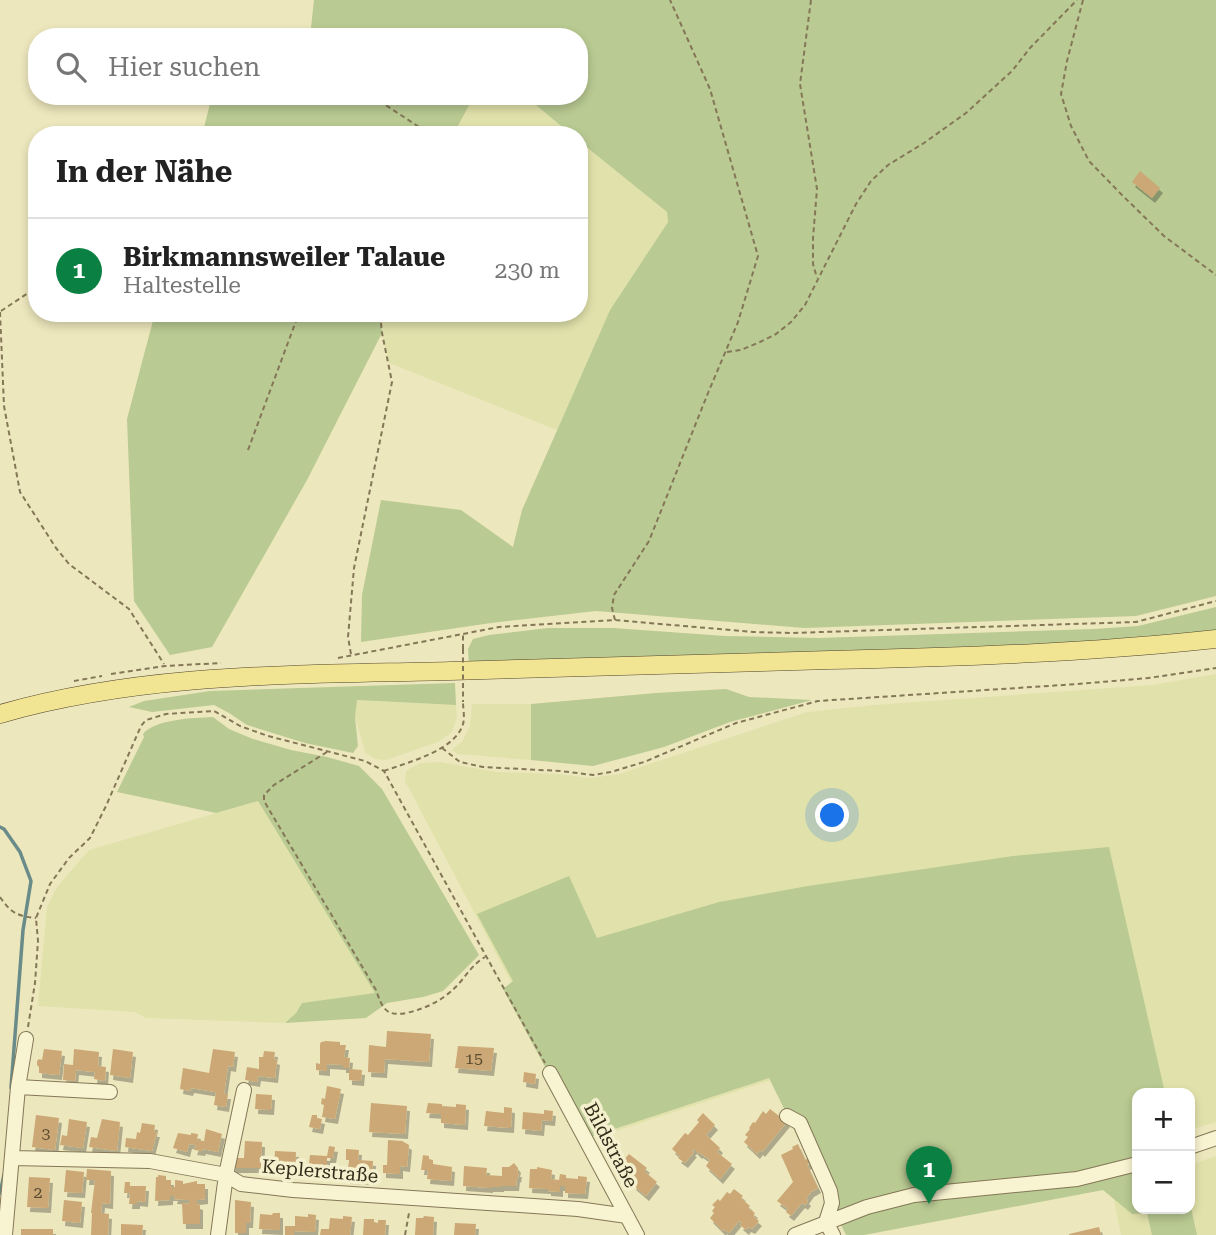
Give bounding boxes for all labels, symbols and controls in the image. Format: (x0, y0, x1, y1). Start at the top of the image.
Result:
search box (28, 28, 588, 105)
icon: search (52, 48, 90, 86)
text: Hier suchen (108, 52, 260, 82)
text: In der Nähe (56, 154, 232, 189)
text: Birkmannsweiler Talaue (123, 242, 445, 272)
text: 1 (73, 257, 85, 284)
text: 230 m (495, 257, 560, 284)
text: Haltestelle (123, 272, 241, 299)
your location (815, 798, 849, 832)
house number: 15 (465, 1049, 483, 1068)
map controls (1132, 1088, 1195, 1214)
button: + (1132, 1088, 1195, 1151)
street label: Bildstraße (579, 1098, 643, 1192)
house number: 3 (42, 1124, 51, 1143)
pin: 1 (906, 1146, 952, 1204)
button: − (1132, 1151, 1195, 1214)
street label: Keplerstraße (261, 1154, 379, 1188)
house number: 2 (34, 1183, 43, 1202)

